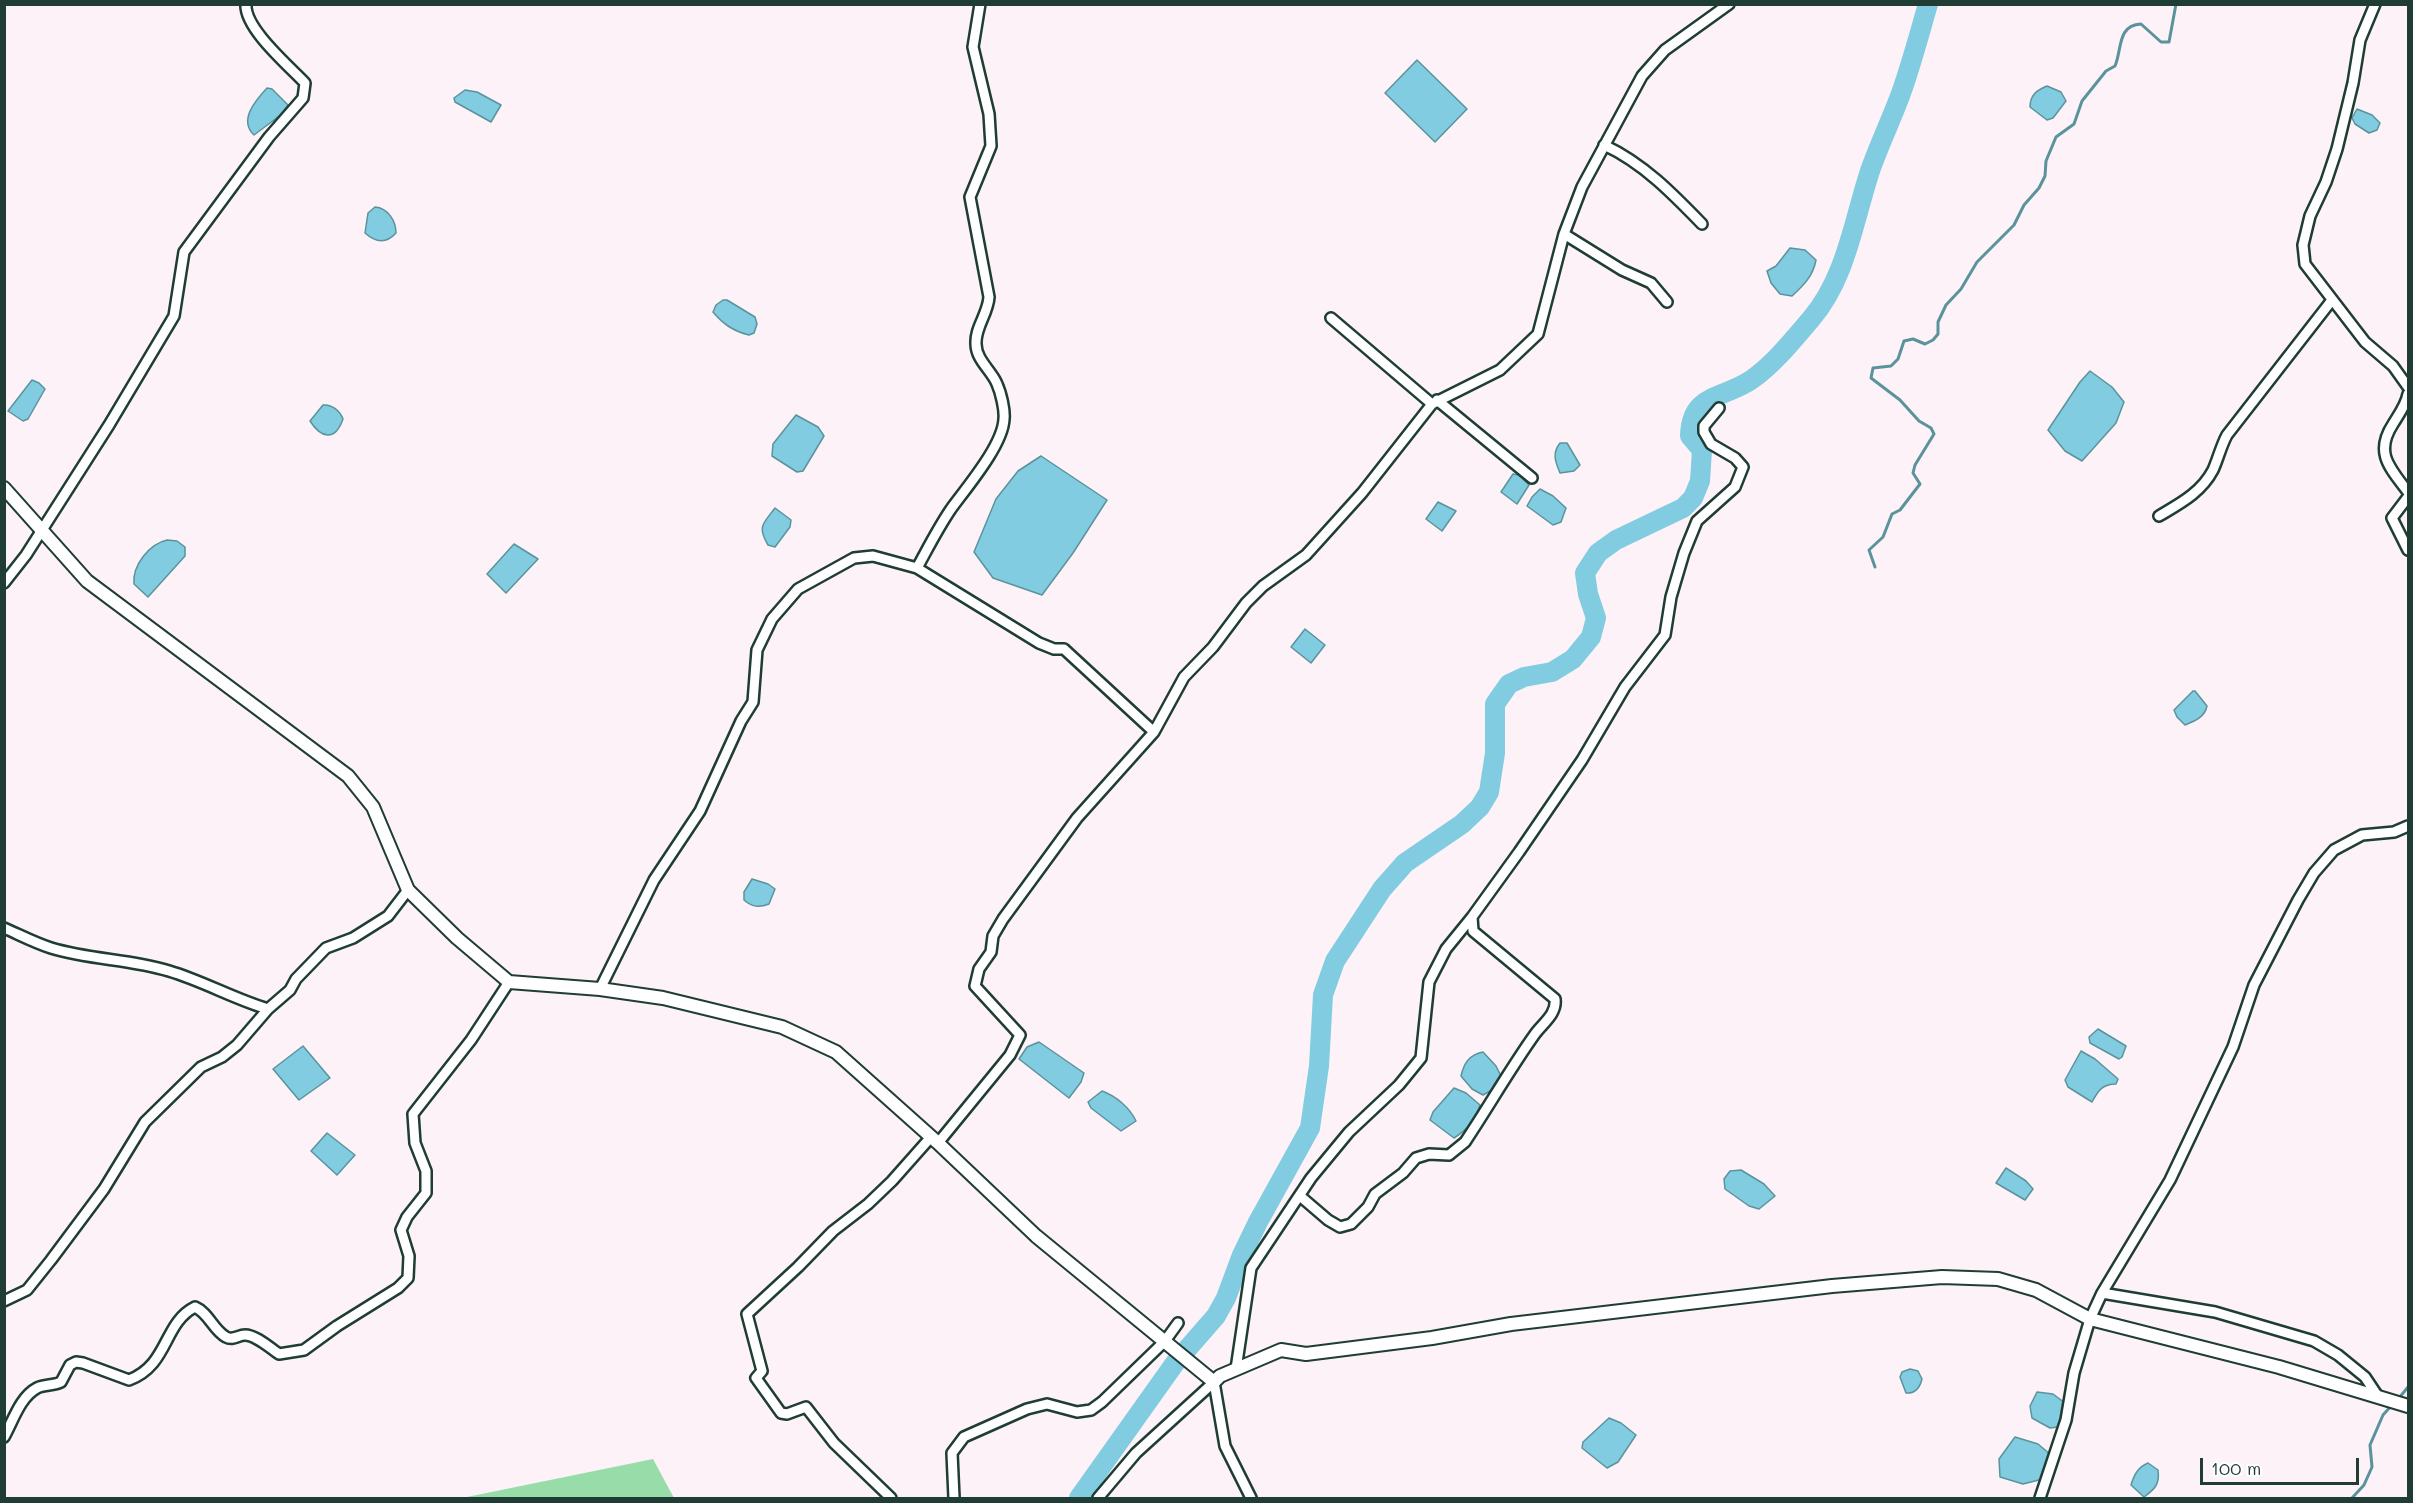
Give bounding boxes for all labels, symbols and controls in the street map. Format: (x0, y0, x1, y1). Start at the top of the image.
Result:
scale bar (2203, 1446, 2362, 1484)
text: 100 m (2211, 1456, 2261, 1480)

